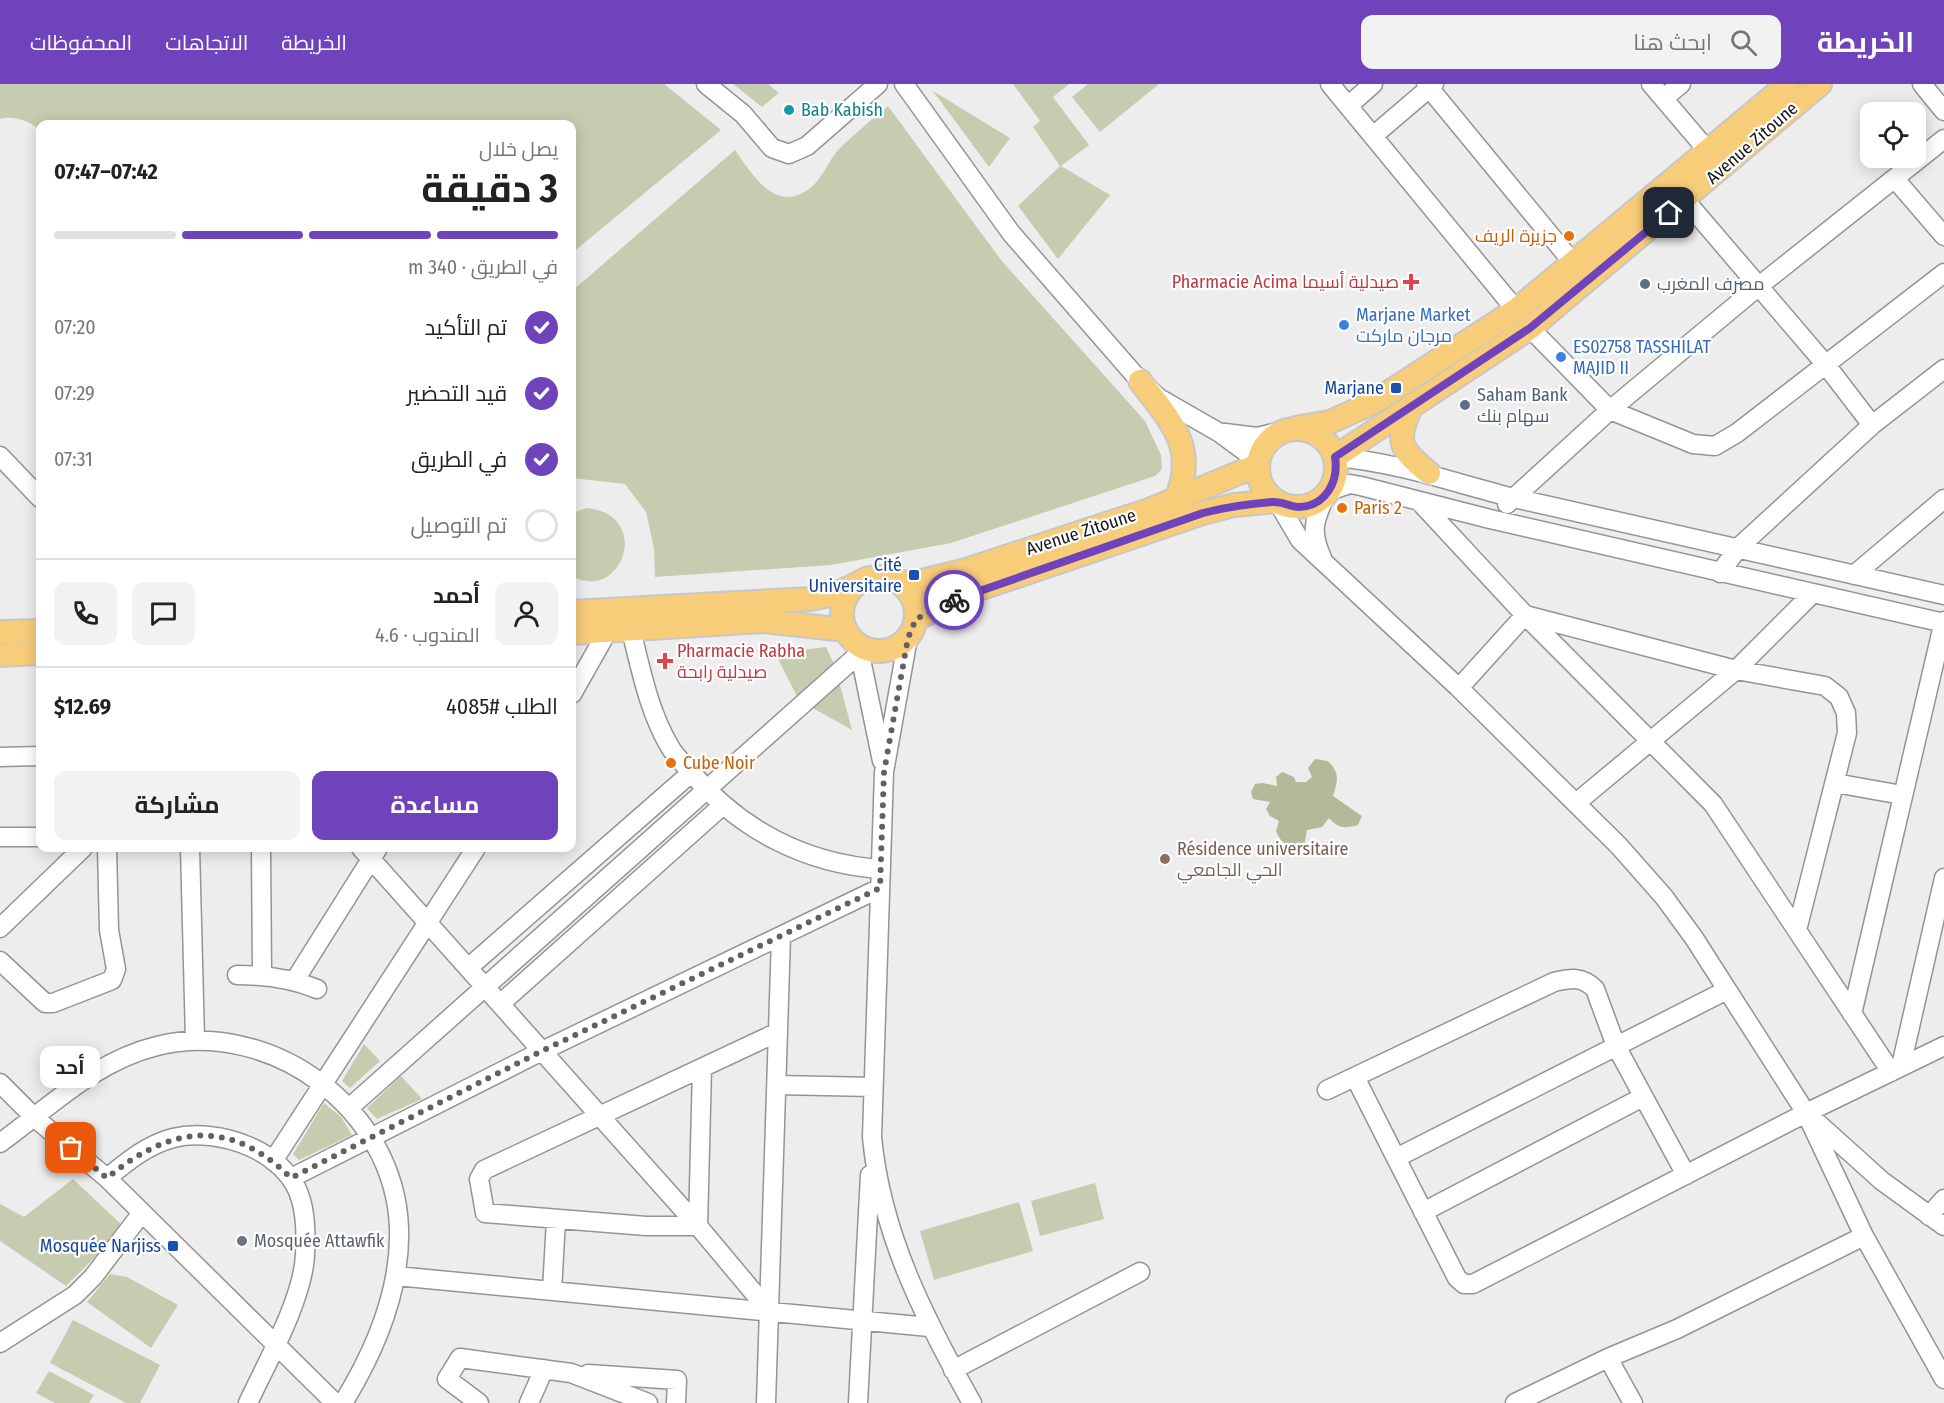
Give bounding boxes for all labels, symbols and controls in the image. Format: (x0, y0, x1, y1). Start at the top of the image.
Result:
search box (1361, 15, 1781, 69)
icon: search (1727, 26, 1760, 59)
text: الخريطة (1817, 26, 1914, 59)
text: ابحث هنا (1633, 29, 1712, 56)
text: المحفوظات (30, 30, 132, 56)
text: الاتجاهات (165, 30, 248, 56)
text: الخريطة (281, 30, 347, 56)
street label: Avenue Zitoune (1702, 97, 1802, 189)
place label: Bab Kabish (801, 99, 883, 121)
map controls (1860, 102, 1926, 168)
button: locate (1860, 102, 1926, 168)
marker: Bab Kabish (782, 103, 796, 117)
text: يصل خلال (479, 137, 558, 161)
text: 07:42–07:47 (54, 158, 158, 185)
text: 3 دقيقة (421, 166, 558, 212)
pin (1643, 187, 1694, 238)
icon: home (1652, 196, 1685, 229)
place label: جزيرة الريف (1475, 225, 1557, 247)
marker: جزيرة الريف (1562, 229, 1576, 243)
text: في الطريق · 340 m (408, 255, 558, 279)
place label: Pharmacie Acima صيدلية أسيما (1172, 271, 1399, 293)
place label: مصرف المغرب (1657, 273, 1765, 295)
marker: Pharmacie Acima صيدلية أسيما (1404, 275, 1418, 289)
marker: مصرف المغرب (1638, 277, 1652, 291)
place label: Marjane Market مرجان ماركت (1356, 304, 1471, 347)
icon: check (525, 311, 558, 344)
text: تم التأكيد (425, 314, 507, 341)
text: 07:20 (54, 315, 96, 339)
marker: Marjane Market مرجان ماركت (1337, 318, 1351, 332)
place label: ES02758 TASSHILAT MAJID II (1573, 336, 1711, 379)
marker: ES02758 TASSHILAT MAJID II (1554, 350, 1568, 364)
icon: check (525, 377, 558, 410)
place label: Marjane (1325, 377, 1384, 399)
text: قيد التحضير (407, 380, 507, 407)
text: 07:29 (54, 381, 95, 405)
marker: Marjane (1389, 381, 1403, 395)
place label: Saham Bank سهام بنك (1477, 384, 1568, 428)
marker: Saham Bank سهام بنك (1458, 398, 1472, 412)
icon: check (525, 443, 558, 476)
text: في الطريق (411, 446, 507, 473)
text: 07:31 (54, 447, 93, 471)
place label: Paris 2 (1354, 497, 1402, 519)
marker: Paris 2 (1335, 501, 1349, 515)
street label: Avenue Zitoune (1023, 504, 1139, 560)
text: تم التوصيل (410, 512, 507, 539)
place label: Cité Universitaire (809, 554, 902, 597)
marker: Cité Universitaire (907, 568, 921, 582)
courier (924, 570, 984, 630)
button: phone (54, 582, 117, 645)
button: chat (132, 582, 195, 645)
text: أحمد (433, 582, 480, 609)
button: person (495, 582, 558, 645)
icon: bike (938, 584, 971, 617)
text: المندوب · 4.6 (375, 623, 480, 647)
place label: Pharmacie Rabha صيدلية رابحة (677, 640, 805, 683)
marker: Pharmacie Rabha صيدلية رابحة (658, 654, 672, 668)
text: $12.69 (54, 693, 111, 720)
text: الطلب #4085 (446, 693, 558, 720)
place label: Cube Noir (683, 752, 756, 774)
marker: Cube Noir (664, 756, 678, 770)
button: مشاركة (54, 771, 300, 840)
button: مساعدة (312, 771, 558, 840)
place label: Résidence universitaire الحي الجامعي (1177, 838, 1349, 884)
marker: Résidence universitaire الحي الجامعي (1158, 852, 1172, 866)
callout: أحد (41, 1046, 101, 1088)
text: أحد (56, 1055, 84, 1079)
pin (45, 1122, 96, 1173)
icon: bag (54, 1131, 87, 1164)
place label: Mosquée Attawfik (254, 1230, 385, 1252)
marker: Mosquée Attawfik (235, 1234, 249, 1248)
place label: Mosquée Narjiss (40, 1235, 161, 1257)
marker: Mosquée Narjiss (166, 1239, 180, 1253)

